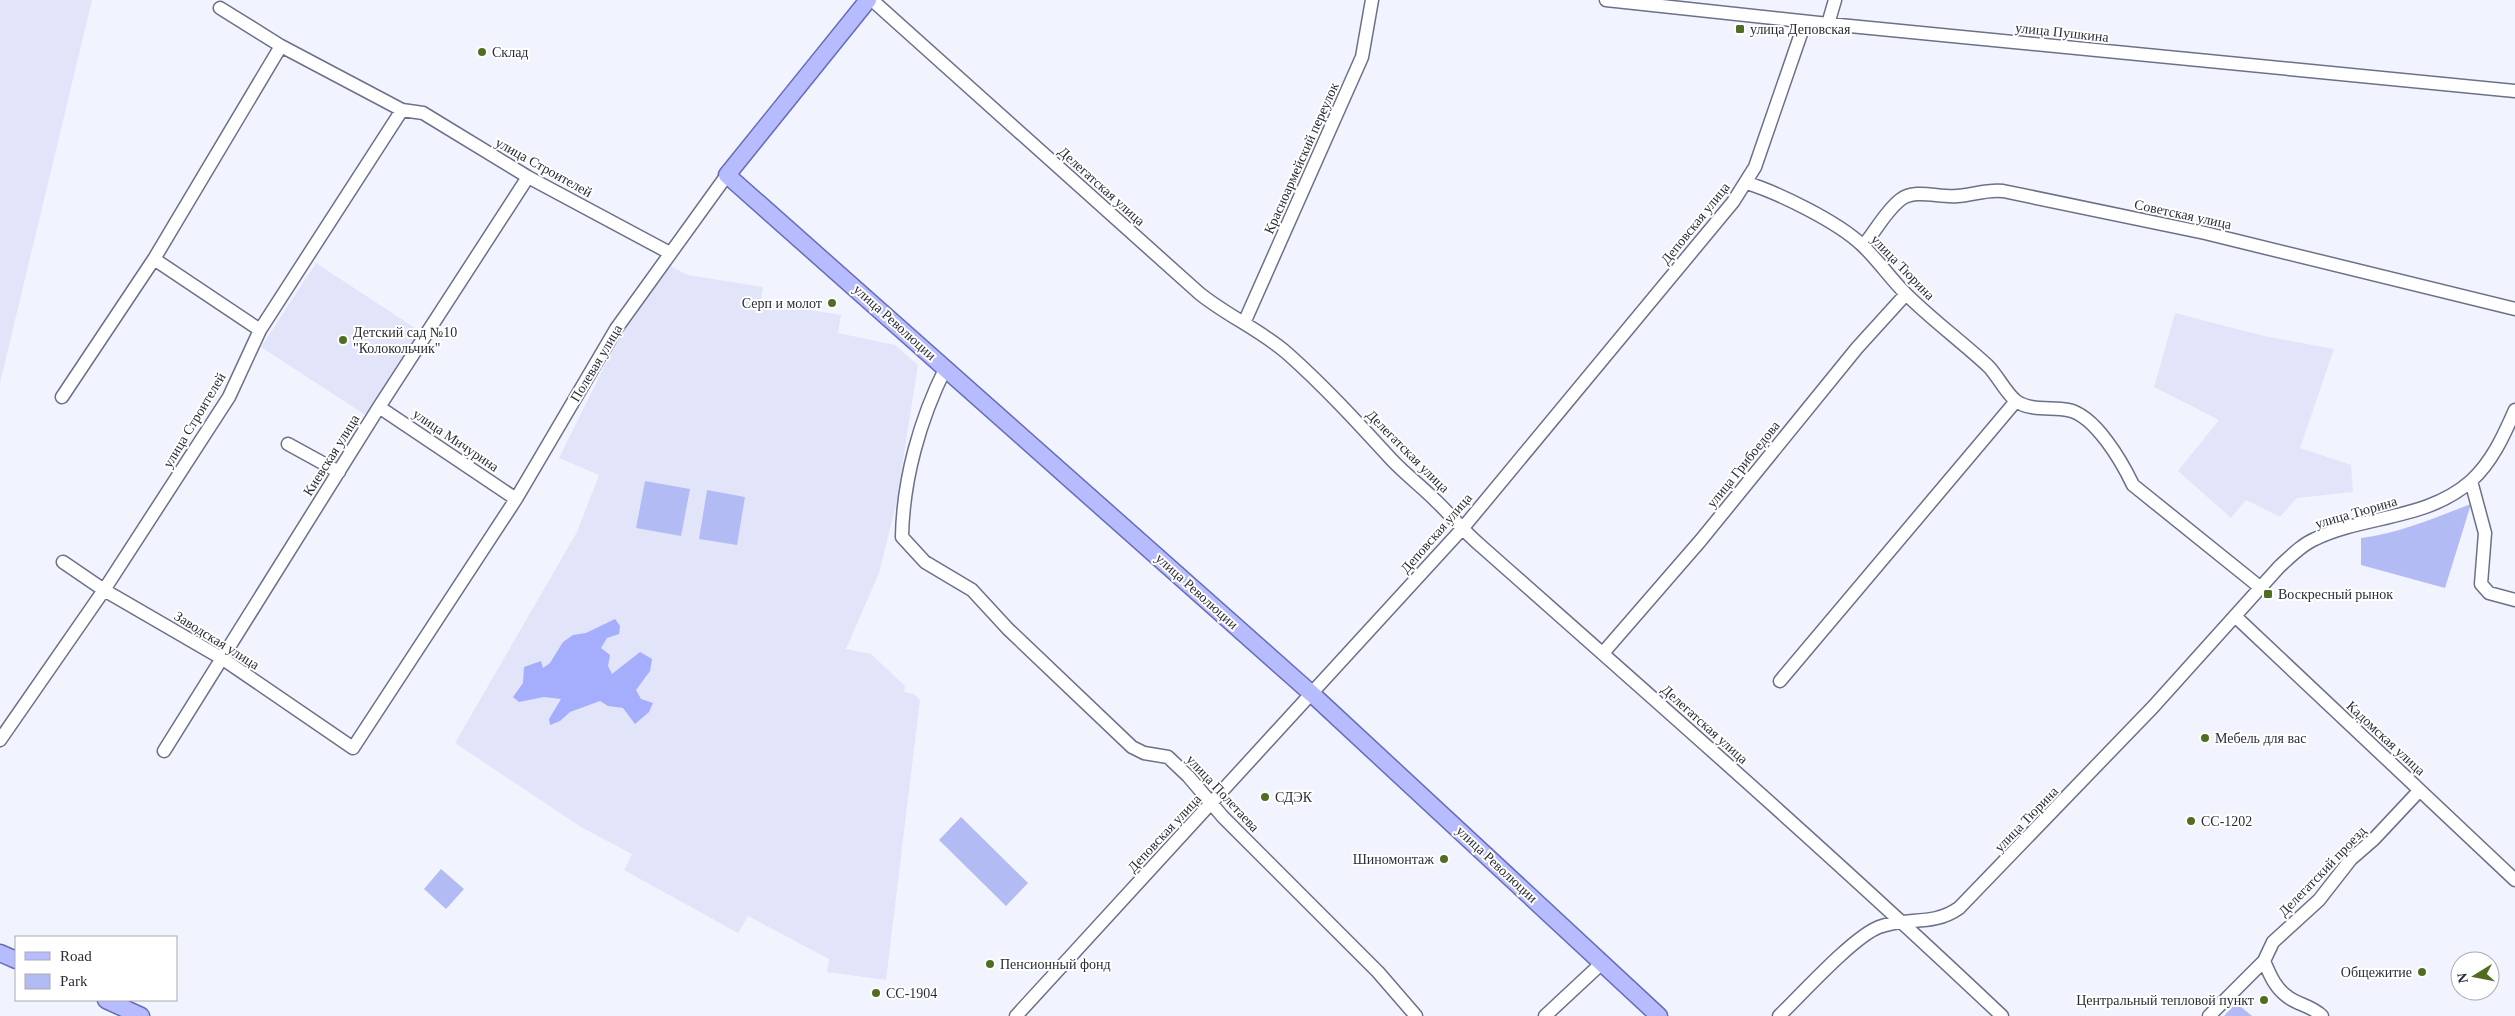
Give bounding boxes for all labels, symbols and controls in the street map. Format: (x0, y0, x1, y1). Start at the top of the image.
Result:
street label: улица Пушкина (2014, 20, 2110, 45)
place label: улица Деповская (1750, 22, 1851, 37)
marker: улица Деповская (1734, 23, 1746, 35)
place label: Склад (492, 45, 528, 60)
marker: Склад (476, 46, 488, 58)
street label: Красноармейский переулок (1261, 80, 1342, 236)
street label: улица Строителей (493, 135, 595, 200)
street label: Делегатская улица (1056, 144, 1148, 229)
street label: Деповская улица (1658, 179, 1733, 267)
street label: Советская улица (2133, 197, 2234, 232)
street label: улица Тюрина (1868, 232, 1938, 304)
street label: улица Революции (851, 282, 939, 363)
place label: Серп и молот (742, 296, 822, 311)
marker: Серп и молот (826, 297, 838, 309)
street label: Полевая улица (568, 321, 626, 405)
place label: Детский сад №10 "Колокольчик" (353, 325, 457, 356)
marker: Детский сад №10 "Колокольчик" (337, 334, 349, 346)
street label: улица Строителей (160, 370, 229, 470)
street label: улица Мичурина (410, 406, 502, 475)
street label: Делегатская улица (1363, 407, 1453, 496)
street label: Киевская улица (300, 411, 363, 499)
street label: улица Грибоедова (1704, 417, 1783, 511)
street label: Деповская улица (1398, 490, 1476, 576)
street label: улица Тюрина (2313, 493, 2400, 531)
street label: улица Революции (1153, 551, 1241, 632)
place label: Воскресный рынок (2278, 587, 2393, 602)
marker: Воскресный рынок (2262, 588, 2274, 600)
street label: Заводская улица (172, 608, 262, 673)
street label: Делегатская улица (1659, 682, 1751, 767)
street label: Кадомская улица (2343, 698, 2429, 779)
place label: Мебель для вас (2215, 731, 2306, 746)
marker: Мебель для вас (2199, 732, 2211, 744)
street label: улица Полетаева (1183, 752, 1263, 835)
street label: улица Тюрина (1992, 783, 2062, 855)
place label: СДЭК (1275, 790, 1313, 805)
street label: Деповская улица (1125, 791, 1205, 875)
marker: СДЭК (1259, 791, 1271, 803)
place label: СС-1202 (2201, 814, 2252, 829)
marker: СС-1202 (2185, 815, 2197, 827)
street label: улица Революции (1453, 823, 1541, 906)
street label: Делегатский проезд (2276, 823, 2369, 919)
place label: Шиномонтаж (1353, 852, 1434, 867)
marker: Шиномонтаж (1438, 853, 1450, 865)
legend (15, 936, 178, 1001)
text: Road (60, 948, 92, 964)
north arrow (2450, 951, 2500, 1001)
place label: Пенсионный фонд (1000, 957, 1111, 972)
marker: Пенсионный фонд (984, 958, 996, 970)
place label: Общежитие (2341, 965, 2412, 980)
marker: Общежитие (2416, 966, 2428, 978)
text: N (2454, 972, 2471, 984)
text: Park (60, 973, 88, 989)
place label: СС-1904 (886, 986, 937, 1001)
marker: СС-1904 (870, 987, 882, 999)
place label: Центральный тепловой пункт (2076, 993, 2254, 1008)
marker: Центральный тепловой пункт (2258, 994, 2270, 1006)

